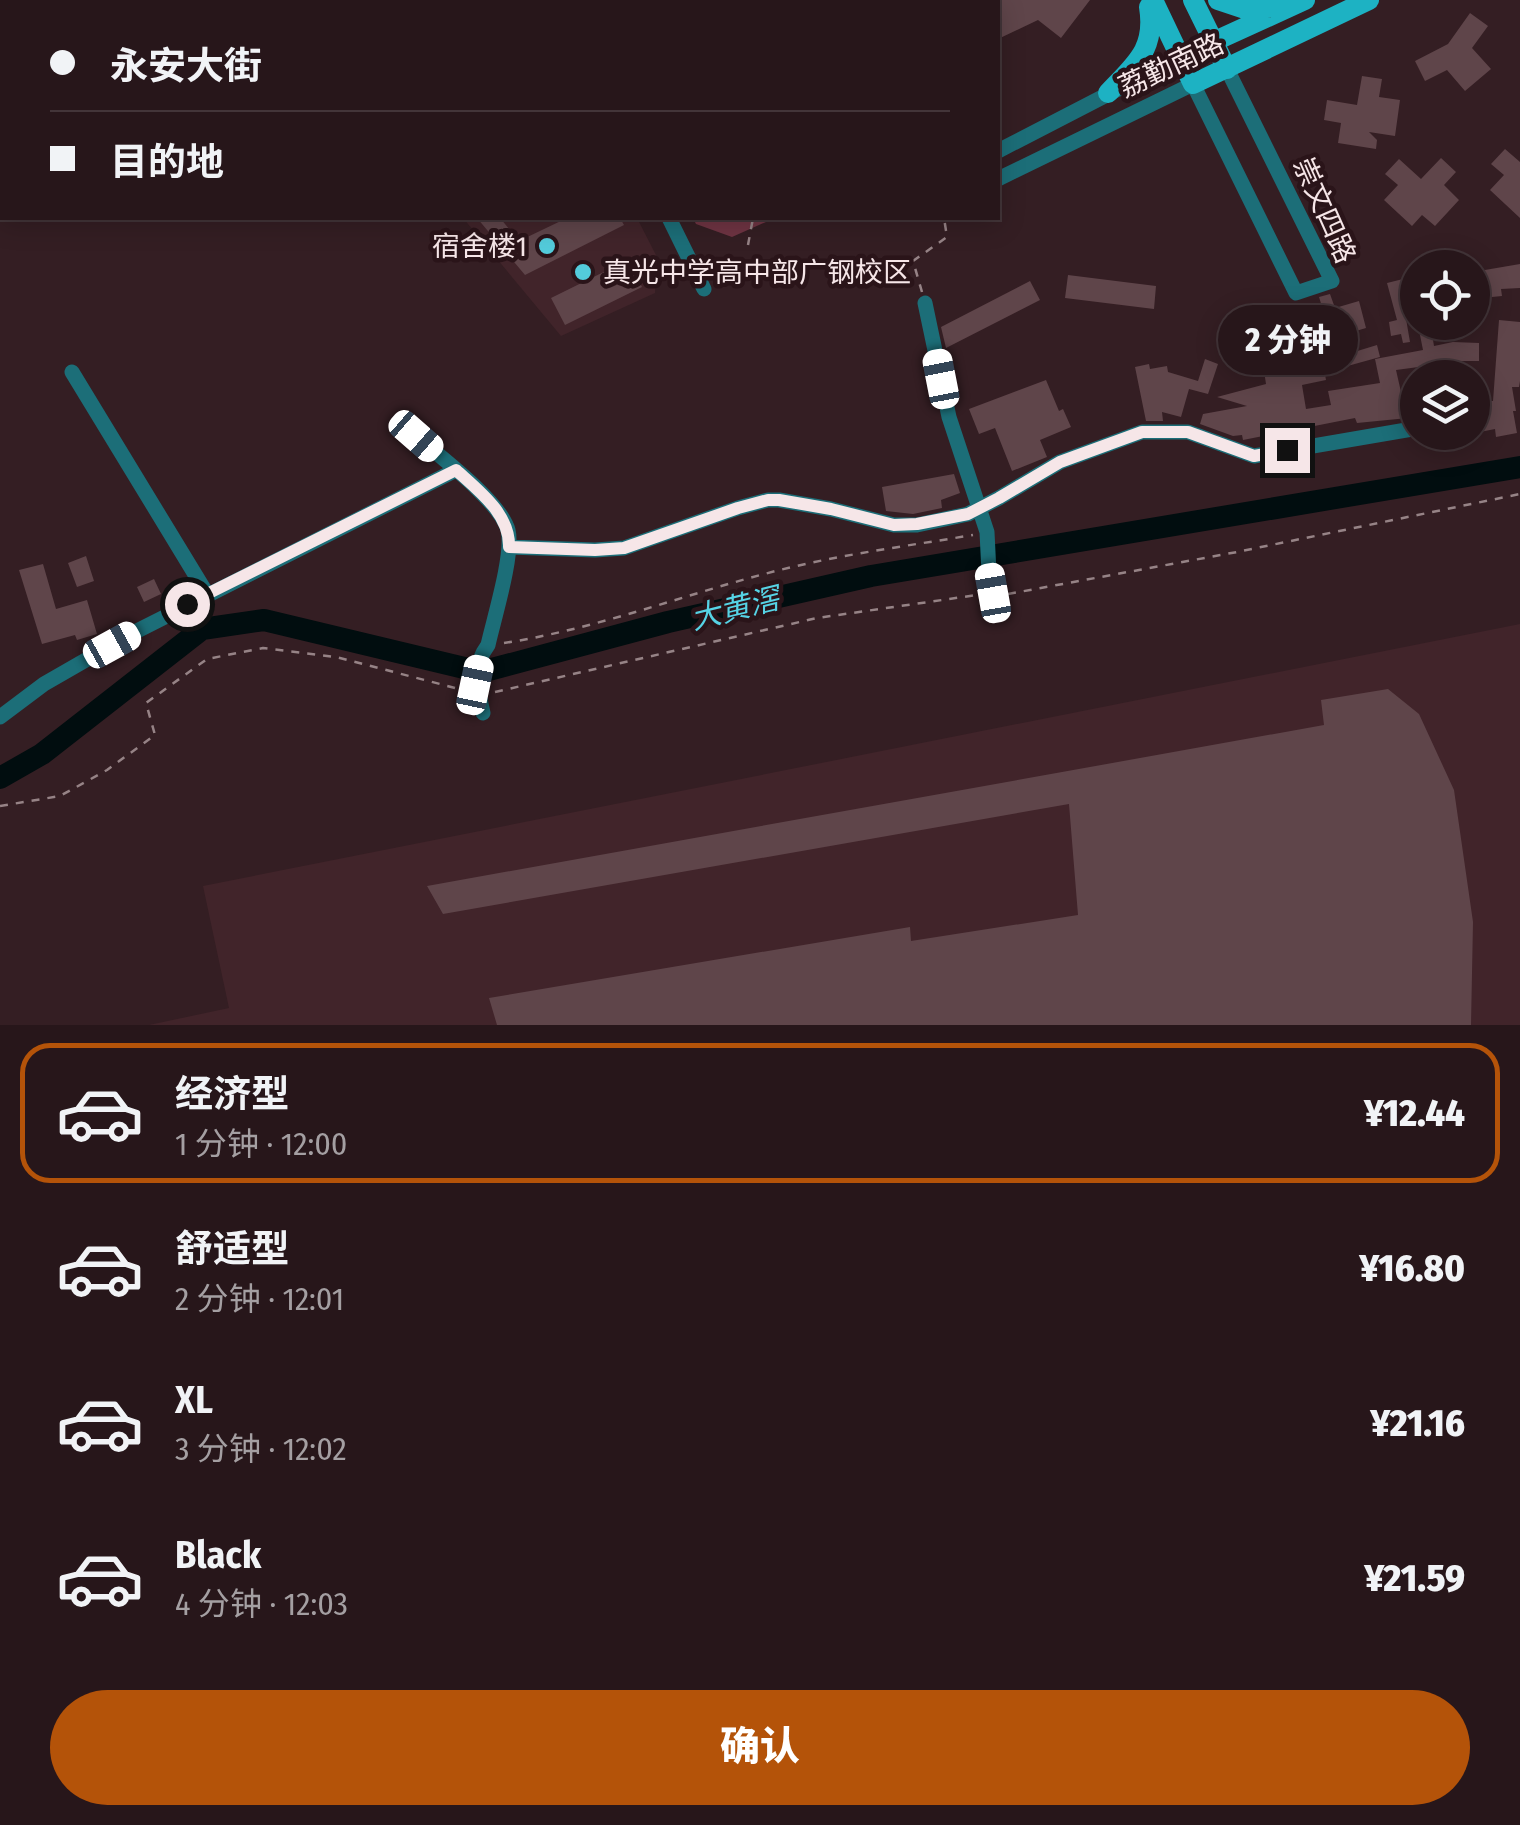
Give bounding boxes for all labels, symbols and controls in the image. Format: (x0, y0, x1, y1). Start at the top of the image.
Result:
street label: 荔勤南路 (1113, 27, 1229, 104)
text: 永安大街 (110, 43, 262, 89)
text: 目的地 (110, 139, 224, 185)
street label: 崇文四路 (1287, 152, 1362, 268)
place label: 宿舍楼1 (432, 230, 527, 263)
marker: 宿舍楼1 (536, 235, 558, 257)
map controls (1400, 250, 1490, 450)
button: locate (1400, 250, 1490, 340)
place label: 真光中学高中部广钢校区 (603, 256, 911, 289)
marker: 真光中学高中部广钢校区 (572, 261, 594, 283)
callout: 2 分钟 (1217, 305, 1357, 375)
text: 2 分钟 (1245, 321, 1331, 359)
car (921, 347, 961, 411)
button: layers (1400, 360, 1490, 450)
car (384, 405, 448, 467)
route end (1265, 428, 1310, 473)
car (973, 561, 1013, 625)
water label: 大黄滘 (687, 580, 787, 637)
route start (165, 582, 210, 627)
car (78, 617, 146, 673)
car (454, 653, 496, 717)
icon: car (55, 1068, 145, 1158)
text: 经济型 (175, 1071, 289, 1117)
text: ¥12.44 (1364, 1090, 1465, 1136)
text: 1 分钟 · 12:00 (175, 1125, 348, 1163)
icon: car (55, 1223, 145, 1313)
text: 舒适型 (175, 1226, 289, 1272)
text: ¥16.80 (1359, 1245, 1465, 1291)
text: 2 分钟 · 12:01 (175, 1280, 344, 1318)
text: XL (175, 1377, 213, 1423)
icon: car (55, 1378, 145, 1468)
text: ¥21.16 (1370, 1400, 1465, 1446)
text: 3 分钟 · 12:02 (175, 1430, 347, 1468)
text: Black (175, 1532, 261, 1578)
icon: car (55, 1533, 145, 1623)
text: ¥21.59 (1364, 1555, 1465, 1601)
text: 4 分钟 · 12:03 (175, 1585, 348, 1623)
button: 确认 (50, 1690, 1470, 1805)

